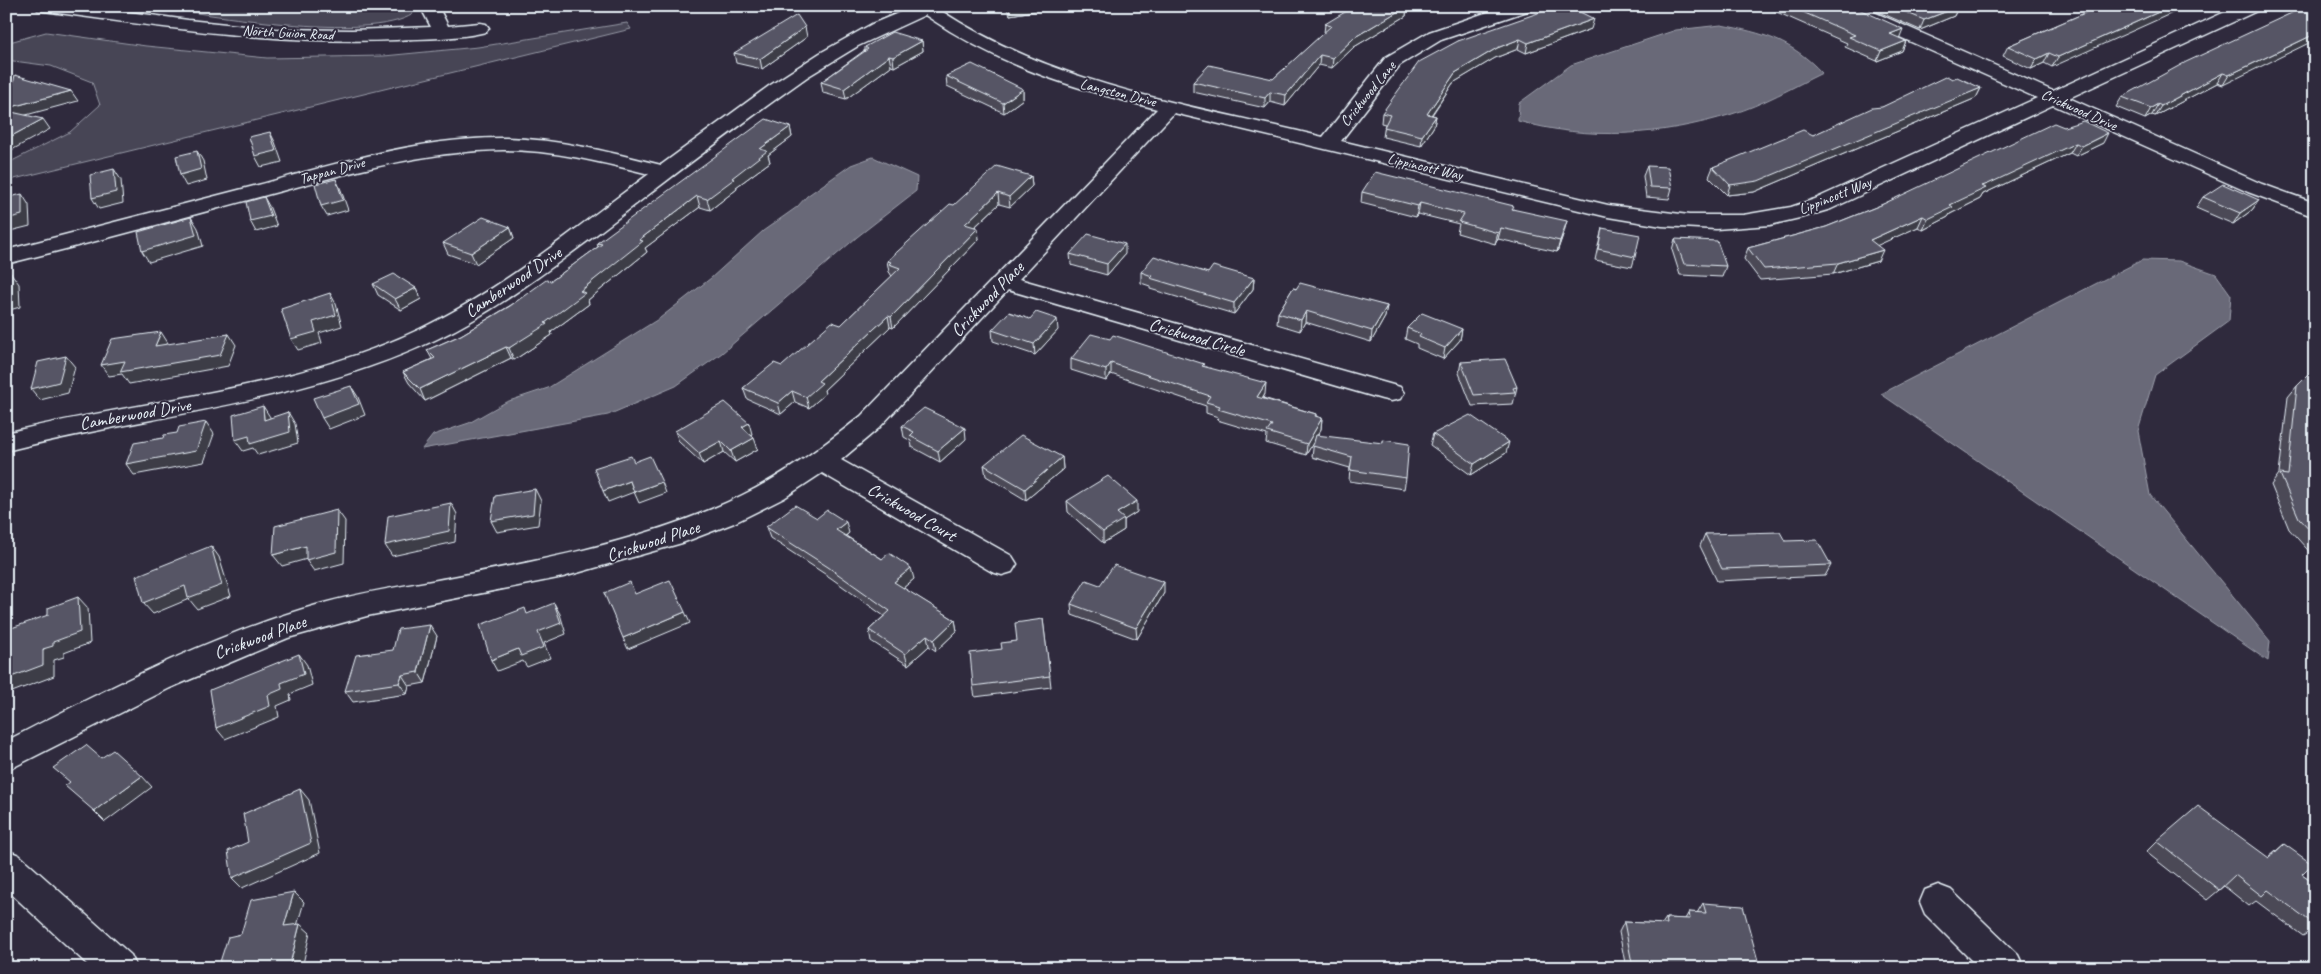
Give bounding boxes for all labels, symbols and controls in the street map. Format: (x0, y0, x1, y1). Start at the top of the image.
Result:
street label: North Guion Road (242, 21, 336, 45)
street label: Crickwood Lane (1336, 57, 1401, 130)
street label: Langston Drive (1078, 74, 1159, 112)
street label: Crickwood Drive (2038, 85, 2121, 136)
street label: Lippincott Way (1386, 149, 1466, 185)
street label: Tappan Drive (297, 153, 368, 189)
street label: Lippincott Way (1796, 172, 1876, 219)
street label: Camberwood Drive (460, 241, 567, 322)
street label: Crickwood Place (946, 256, 1029, 341)
street label: Crickwood Circle (1147, 313, 1248, 361)
street label: Camberwood Drive (78, 393, 193, 435)
street label: Crickwood Court (864, 478, 962, 547)
street label: Crickwood Place (604, 515, 703, 566)
street label: Crickwood Place (211, 610, 310, 664)

